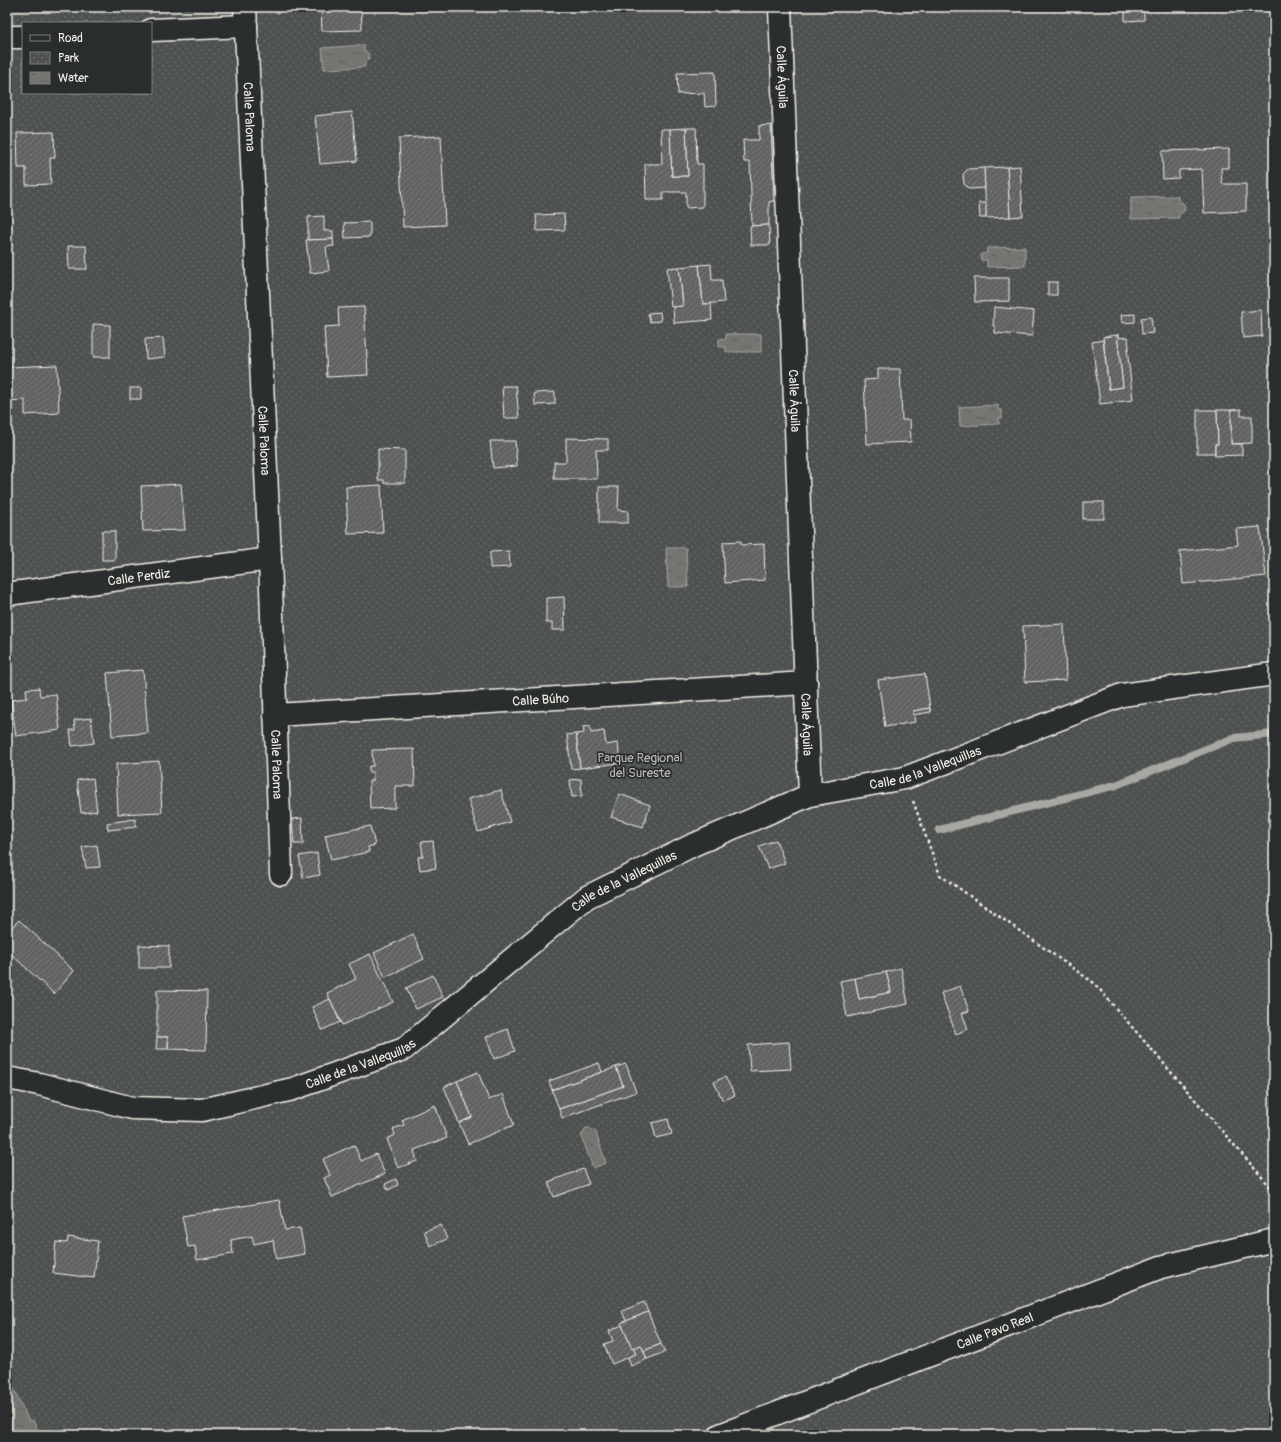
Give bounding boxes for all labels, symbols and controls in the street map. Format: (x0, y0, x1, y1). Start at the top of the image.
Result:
legend (22, 22, 152, 94)
text: Road (58, 31, 83, 46)
street label: Calle Águila (772, 45, 791, 109)
text: Park (58, 51, 79, 66)
text: Water (58, 71, 89, 86)
street label: Calle Paloma (239, 82, 259, 152)
street label: Calle Águila (785, 369, 803, 432)
street label: Calle Paloma (254, 406, 273, 476)
street label: Calle Perdiz (107, 565, 171, 590)
street label: Calle Búho (512, 690, 569, 710)
street label: Calle Águila (797, 693, 816, 756)
street label: Calle Paloma (267, 729, 285, 799)
street label: Calle de la Vallequillas (868, 743, 984, 793)
park label: Parque Regional del Sureste (597, 750, 683, 781)
street label: Calle de la Vallequillas (568, 847, 680, 916)
street label: Calle de la Vallequillas (303, 1036, 419, 1093)
street label: Calle Pavo Real (954, 1309, 1036, 1353)

